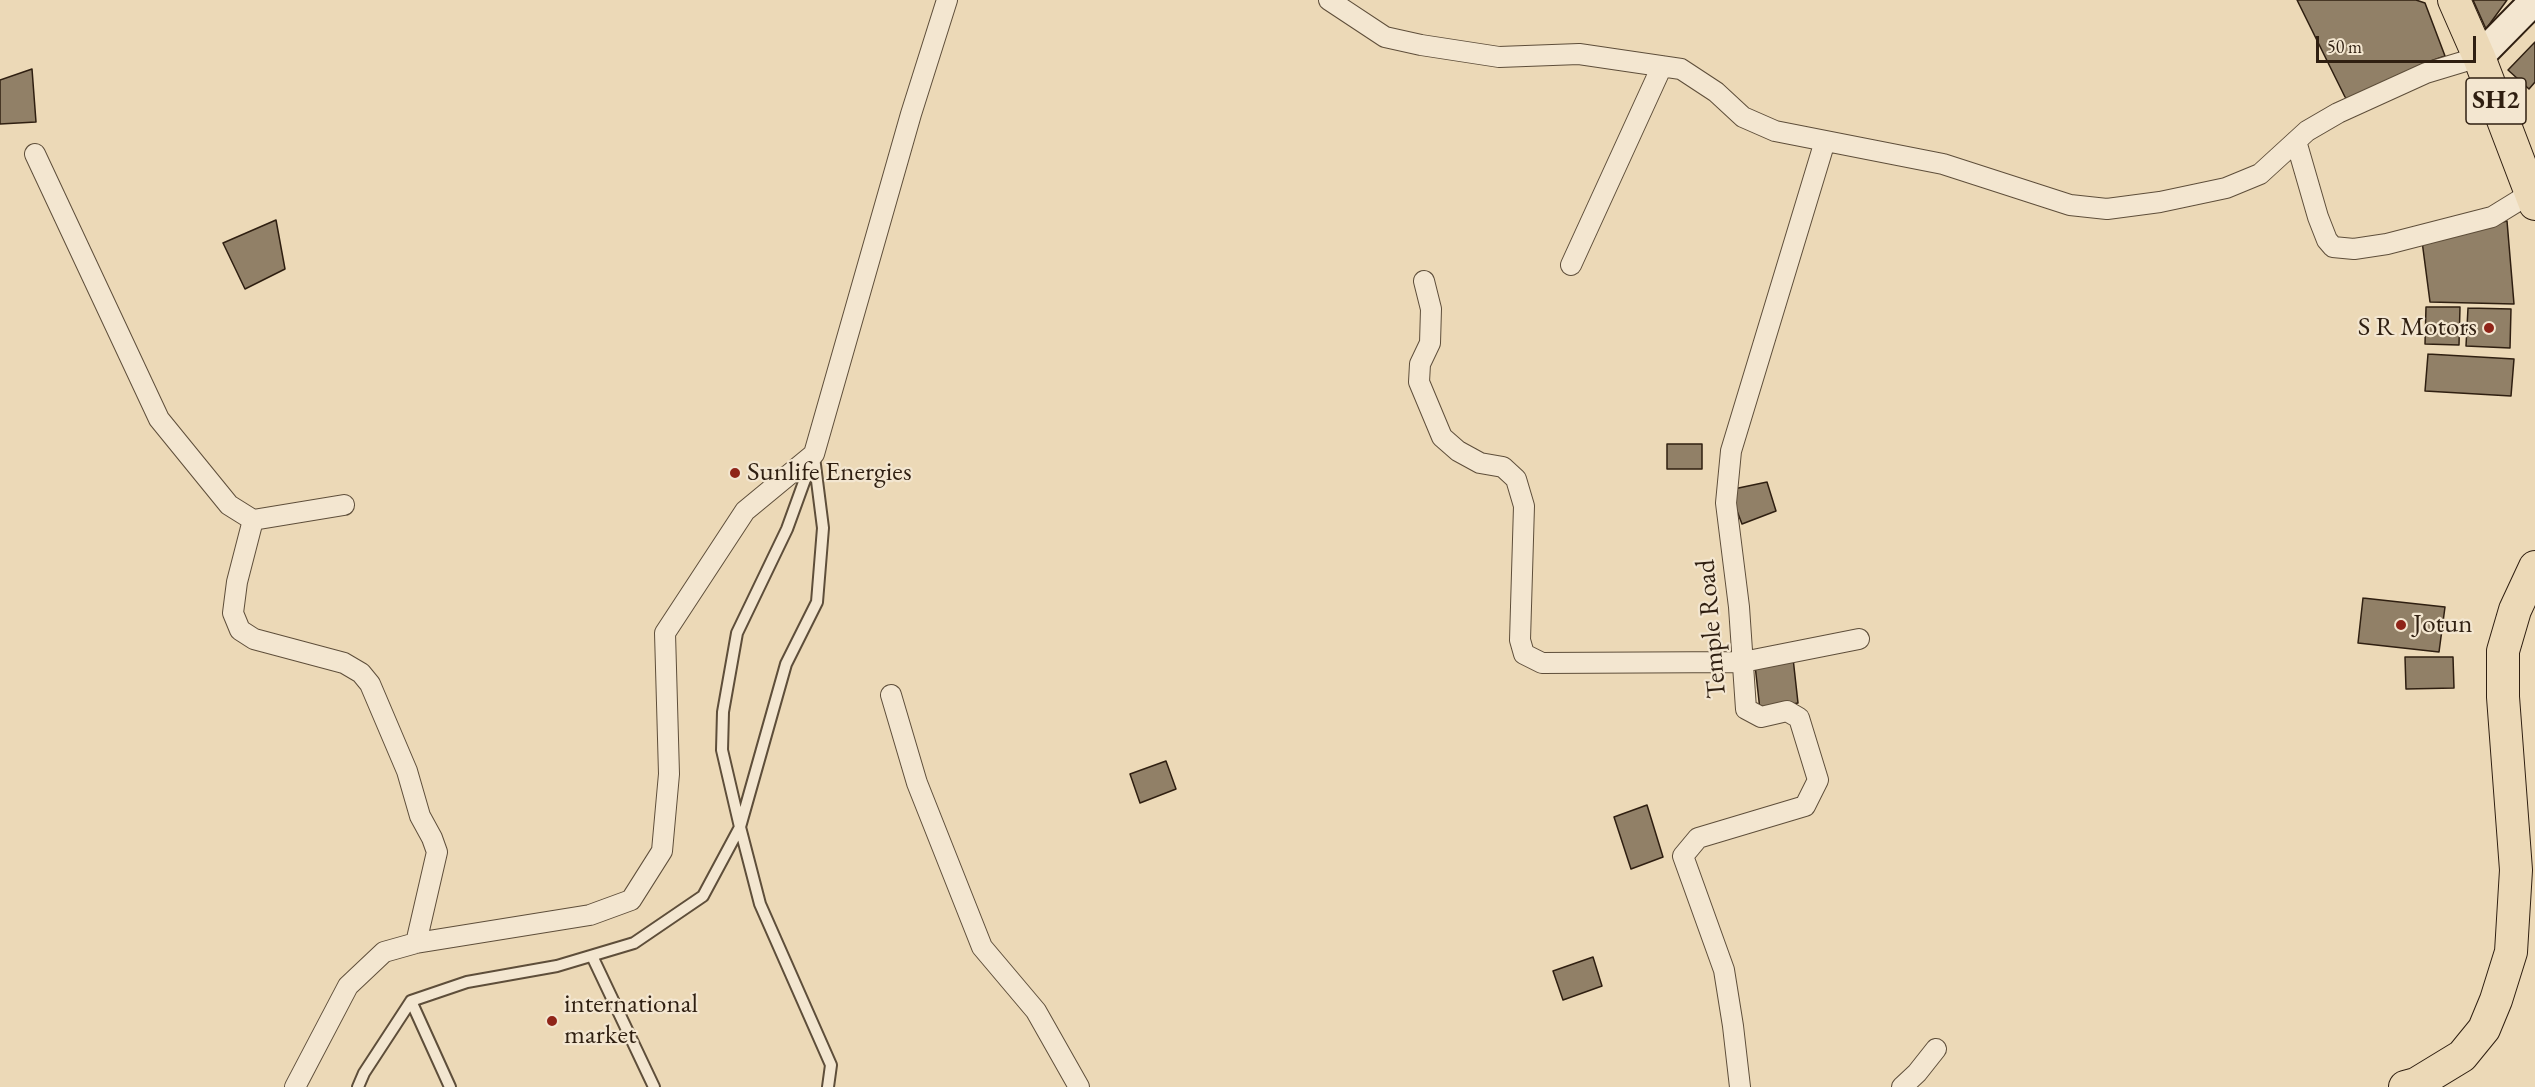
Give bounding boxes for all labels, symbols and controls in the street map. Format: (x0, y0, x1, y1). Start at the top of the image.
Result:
scale bar (2319, 24, 2480, 62)
text: 50 m (2327, 35, 2362, 58)
road number: SH2 (2466, 78, 2526, 124)
place label: S R Motors (2358, 312, 2477, 344)
marker: S R Motors (2482, 321, 2496, 335)
place label: Sunlife Energies (747, 457, 912, 489)
marker: Sunlife Energies (728, 466, 742, 480)
street label: Temple Road (1690, 558, 1734, 700)
place label: Jotun (2413, 609, 2473, 641)
marker: Jotun (2394, 618, 2408, 632)
place label: international market (564, 989, 698, 1052)
marker: international market (545, 1014, 559, 1028)

